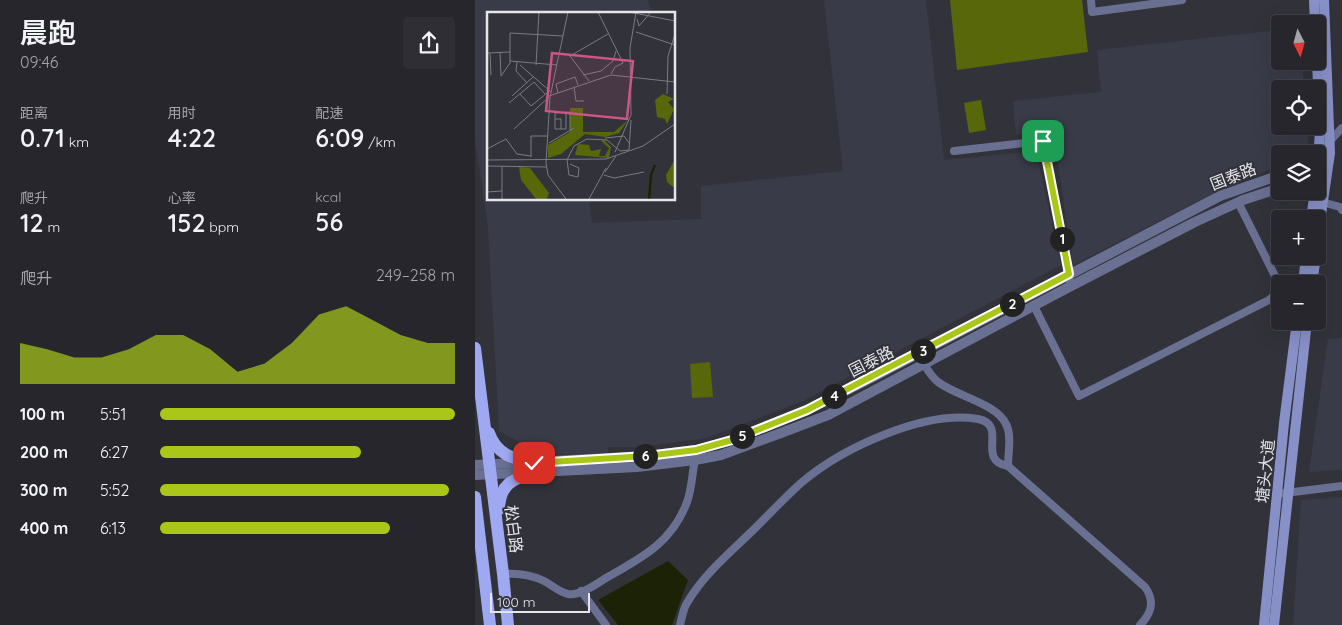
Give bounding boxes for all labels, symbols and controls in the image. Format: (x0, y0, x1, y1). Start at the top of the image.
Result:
inset map (487, 12, 675, 200)
text: 晨跑 (20, 15, 76, 50)
north arrow (1271, 15, 1326, 70)
map controls (1271, 15, 1326, 330)
button: share (403, 17, 455, 69)
text: 09:46 (20, 52, 58, 72)
button: locate (1271, 80, 1326, 135)
text: 距离 (20, 104, 48, 122)
text: 用时 (168, 104, 196, 122)
text: 配速 (315, 104, 343, 122)
pin (1022, 120, 1064, 162)
text: 0.71 (20, 122, 65, 153)
text: 4:22 (168, 122, 216, 153)
text: 6:09 (315, 122, 364, 153)
icon: arrive (1029, 127, 1057, 155)
text: km (65, 133, 89, 151)
text: /km (364, 133, 396, 151)
button: layers (1271, 145, 1326, 200)
street label: 国泰路 (1207, 158, 1259, 194)
text: kcal (315, 188, 341, 206)
text: 爬升 (20, 189, 48, 207)
text: 心率 (168, 189, 196, 207)
text: 56 (315, 206, 343, 237)
text: 12 (20, 207, 44, 238)
text: 152 (168, 207, 205, 238)
button: + (1271, 210, 1326, 265)
text: m (44, 218, 60, 236)
text: bpm (205, 218, 239, 236)
pin: 1 (1049, 226, 1075, 252)
text: 1 (1060, 230, 1065, 248)
text: 249–258 m (376, 265, 455, 285)
text: 爬升 (20, 268, 52, 288)
button: − (1271, 275, 1326, 330)
pin: 2 (999, 292, 1025, 316)
text: 2 (1009, 295, 1016, 313)
pin: 3 (911, 338, 935, 364)
street label: 国泰路 (845, 341, 897, 381)
text: 3 (920, 342, 927, 360)
pin: 4 (821, 384, 847, 408)
text: 4 (830, 387, 839, 405)
text: 100 m (20, 404, 65, 424)
text: 5:51 (100, 404, 126, 424)
pin: 5 (729, 424, 755, 448)
text: 5 (738, 427, 747, 445)
street label: 塘头大道 (1252, 438, 1278, 504)
text: 200 m (20, 442, 68, 462)
text: 6:27 (100, 442, 128, 462)
pin (513, 442, 555, 484)
pin: 6 (633, 444, 657, 468)
text: 6 (642, 447, 649, 465)
icon: check (520, 449, 548, 477)
text: 300 m (20, 480, 67, 500)
text: 5:52 (100, 480, 129, 500)
street label: 松白路 (501, 504, 527, 554)
text: 400 m (20, 518, 68, 538)
text: 6:13 (100, 518, 126, 538)
scale bar (490, 590, 590, 613)
text: 100 m (497, 593, 535, 611)

